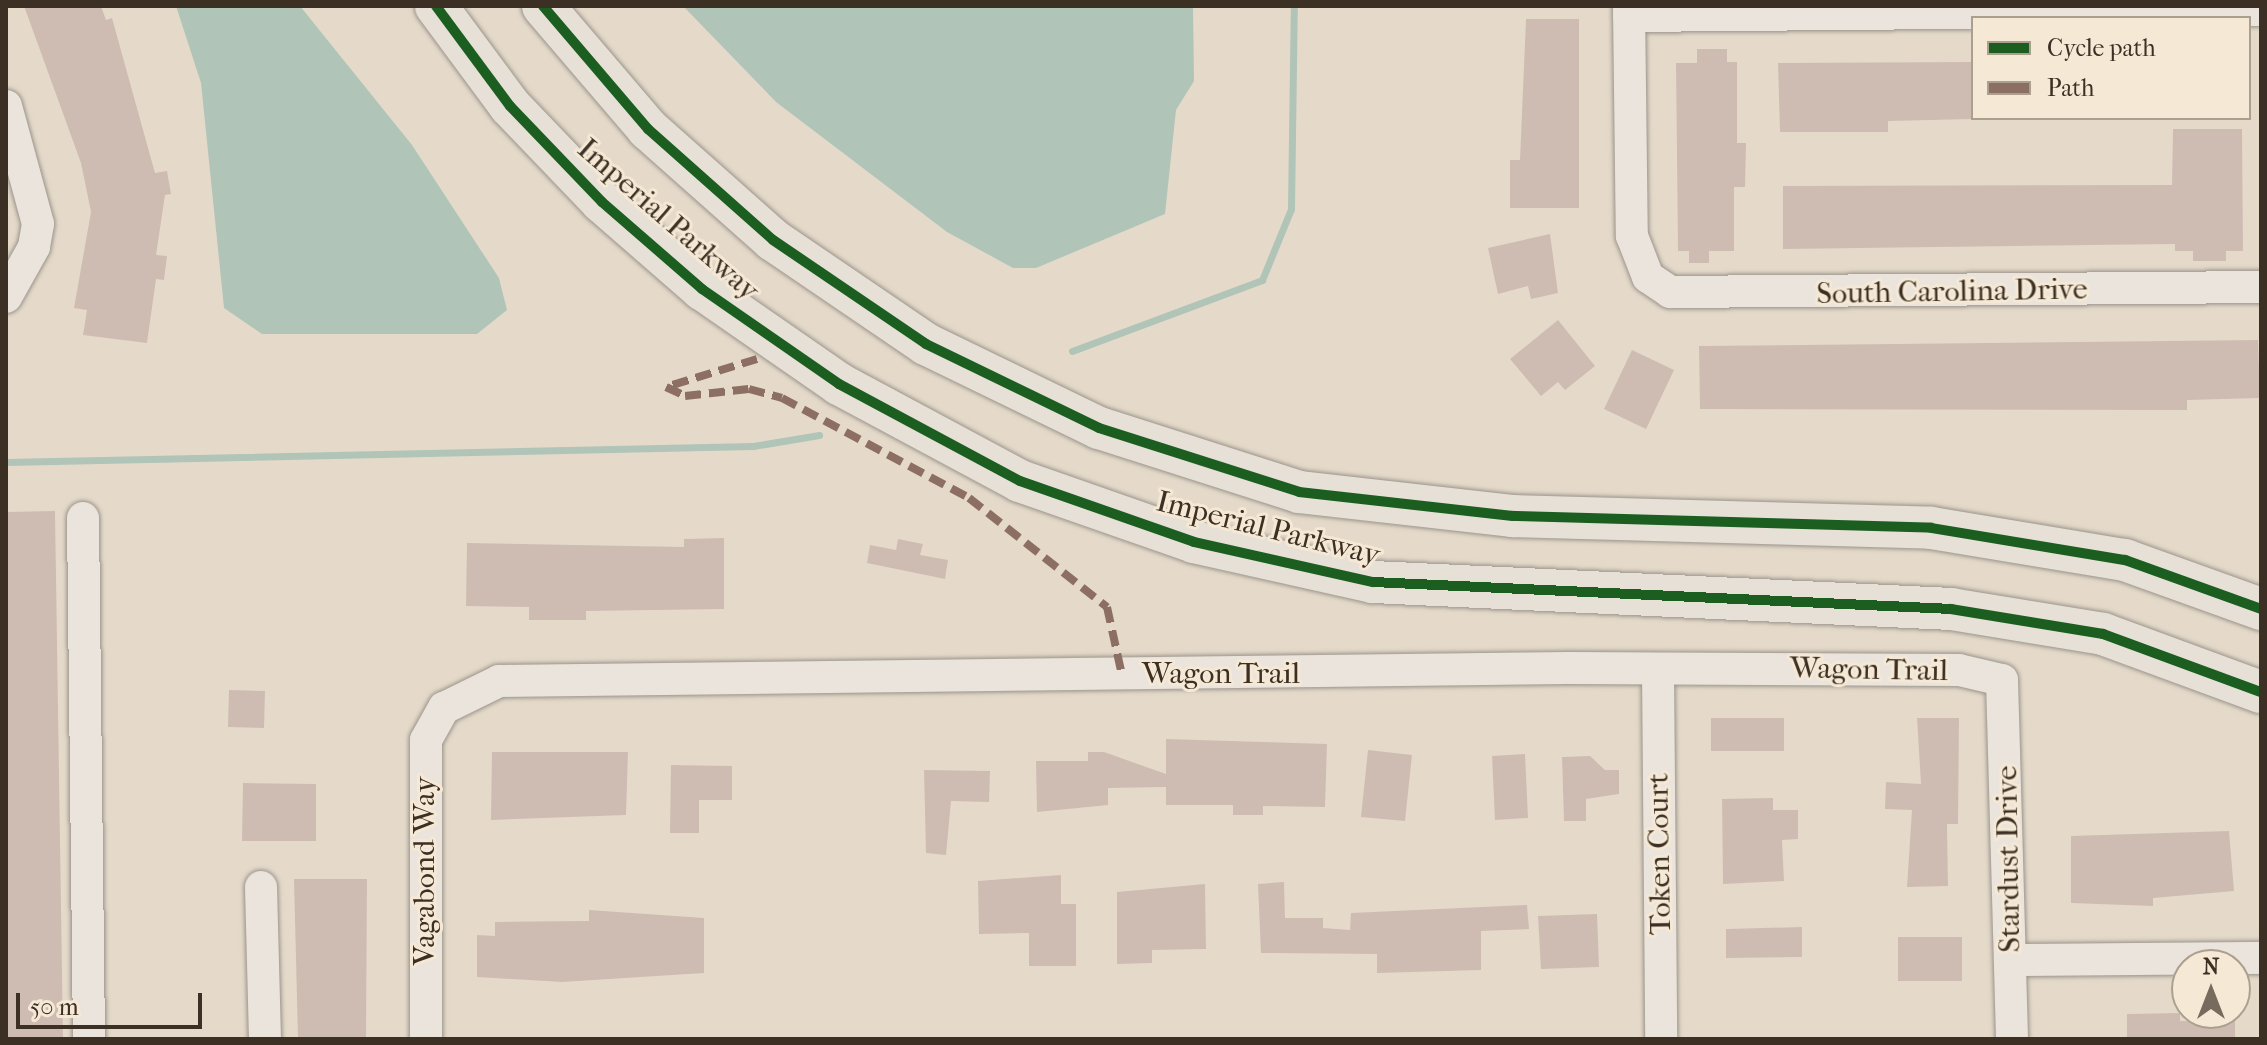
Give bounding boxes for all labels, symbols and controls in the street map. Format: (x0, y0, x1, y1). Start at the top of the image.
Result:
legend (1971, 16, 2251, 120)
text: Cycle path (2047, 34, 2156, 62)
text: Path (2047, 74, 2094, 102)
street label: Imperial Parkway (570, 131, 766, 309)
street label: South Carolina Drive (1816, 272, 2088, 312)
street label: Imperial Parkway (1153, 484, 1383, 574)
street label: Wagon Trail (1790, 651, 1948, 689)
street label: Wagon Trail (1142, 656, 1300, 692)
street label: Stardust Drive (1989, 765, 2029, 953)
street label: Token Court (1641, 773, 1679, 935)
street label: Vagabond Way (407, 777, 443, 965)
north arrow (2171, 949, 2251, 1029)
text: N (2203, 954, 2219, 980)
scale bar (20, 977, 206, 1027)
text: 50 m (30, 993, 79, 1021)

